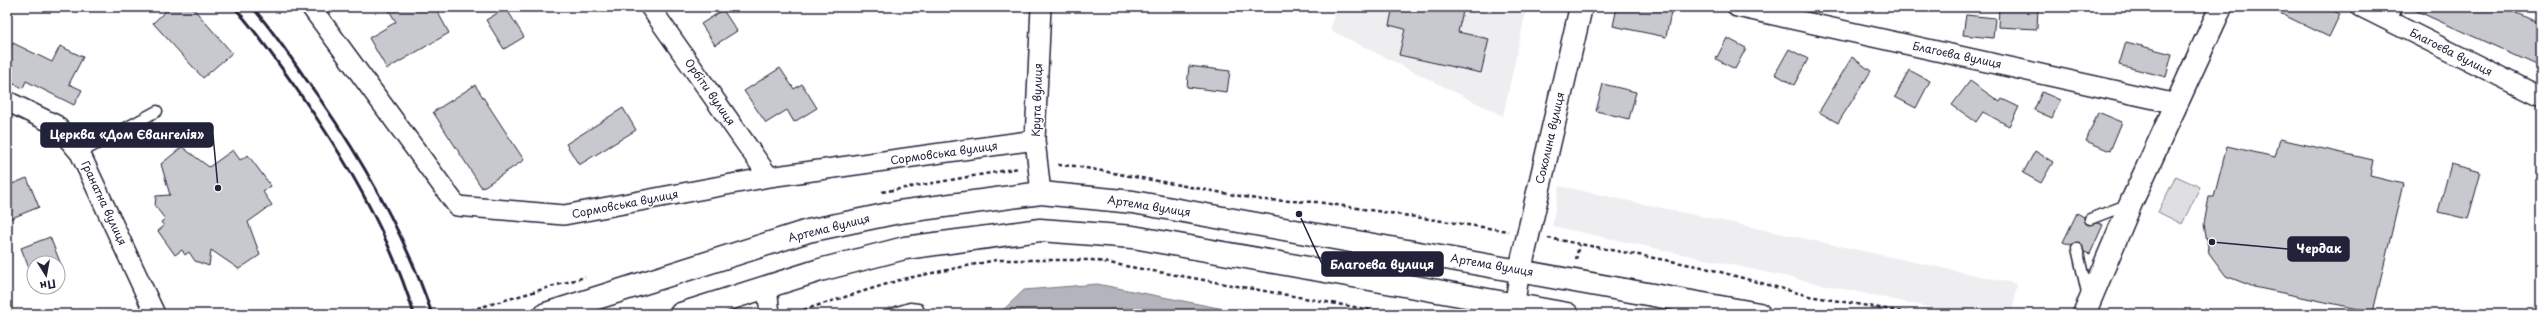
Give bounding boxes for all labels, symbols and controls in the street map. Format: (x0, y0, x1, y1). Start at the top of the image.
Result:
street label: Благоєва вулиця (2407, 23, 2496, 80)
street label: Благоєва вулиця (1911, 37, 2003, 72)
street label: Орбіти вулиця (681, 55, 740, 129)
street label: Крута вулиця (1027, 63, 1046, 137)
street label: Соколина вулиця (1531, 90, 1568, 185)
callout: Церква «Дом Євангелія» (41, 123, 213, 147)
text: Церква «Дом Євангелія» (50, 125, 204, 143)
street label: Сормовська вулиця (889, 137, 999, 168)
street label: Гранатна вулиця (77, 158, 132, 248)
street label: Сормовська вулиця (570, 185, 680, 222)
street label: Артема вулиця (1106, 191, 1192, 220)
street label: Артема вулиця (786, 209, 872, 246)
callout: Чердак (2288, 237, 2349, 261)
text: Чердак (2296, 239, 2342, 257)
street label: Артема вулиця (1449, 249, 1535, 280)
callout: Благоєва вулиця (1322, 252, 1443, 276)
north arrow (26, 255, 66, 295)
text: Благоєва вулиця (1330, 255, 1434, 273)
text: Пн (39, 275, 57, 295)

